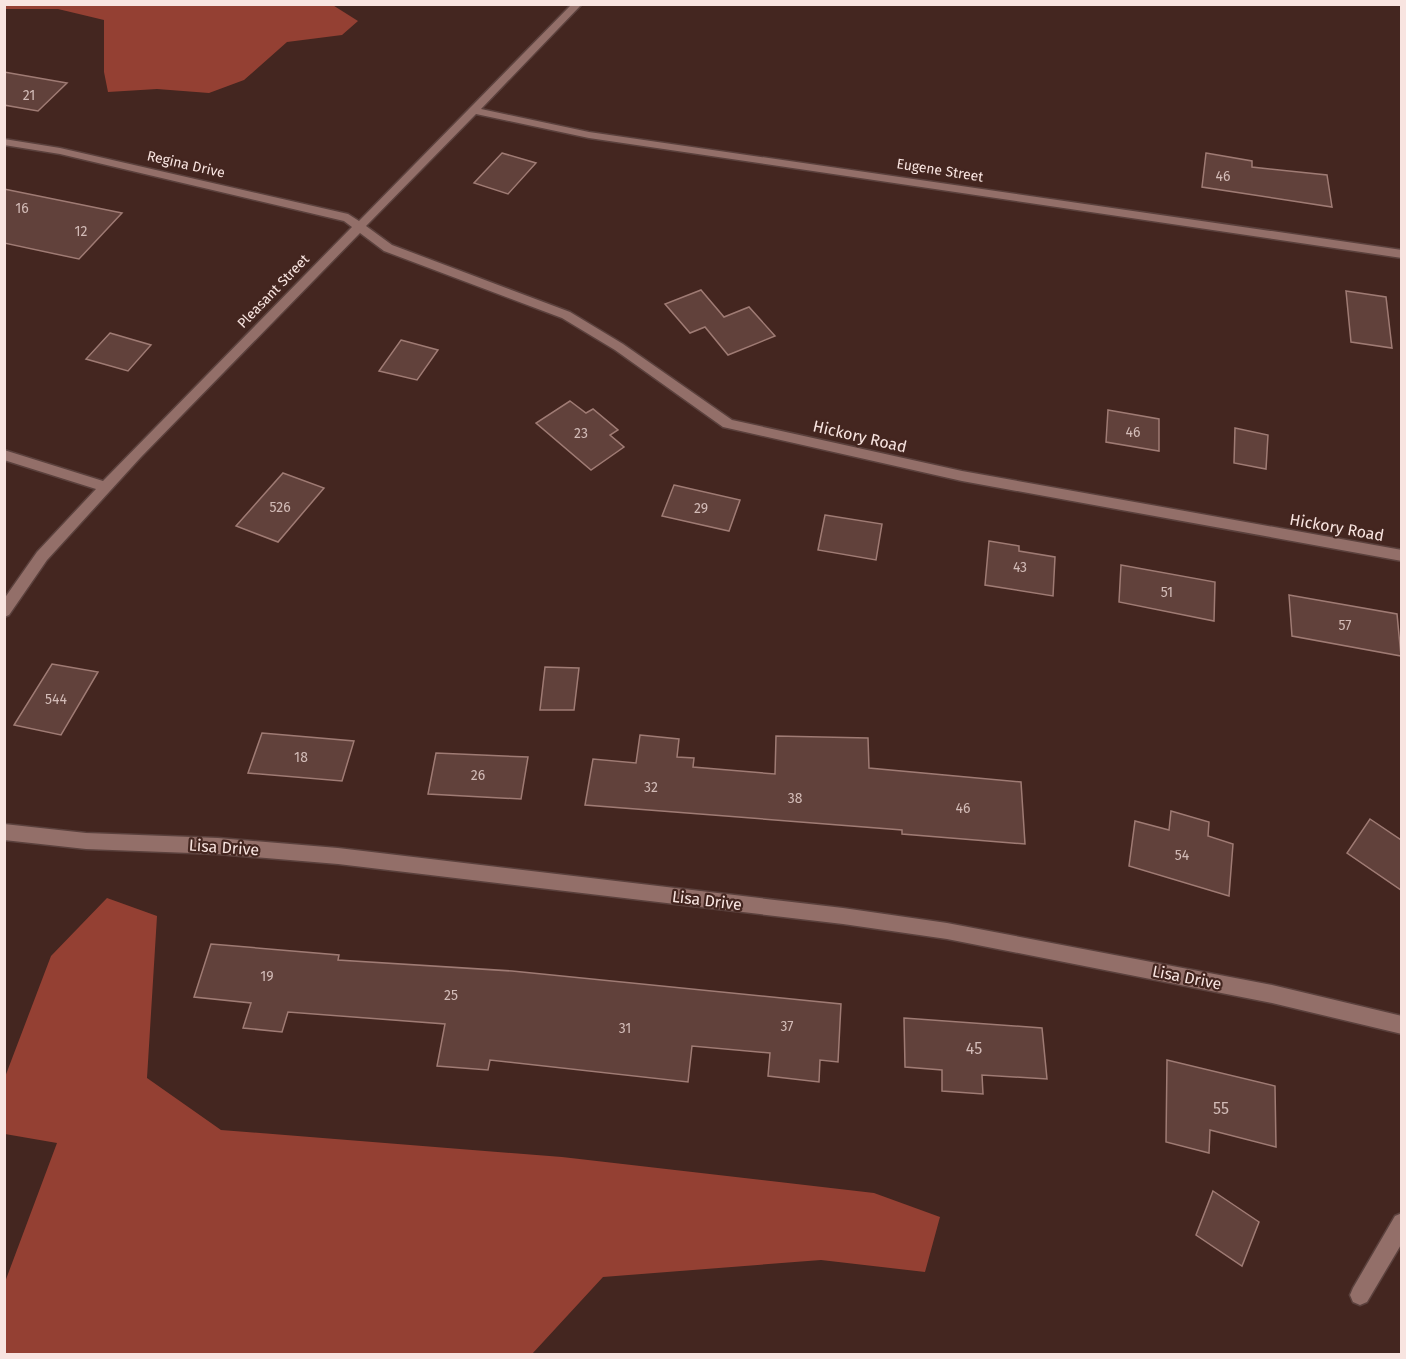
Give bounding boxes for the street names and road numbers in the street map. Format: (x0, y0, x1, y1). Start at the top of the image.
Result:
street label: Regina Drive (145, 147, 227, 182)
street label: Eugene Street (895, 155, 985, 186)
street label: Pleasant Street (234, 250, 313, 332)
street label: Hickory Road (811, 416, 909, 456)
street label: Hickory Road (1288, 510, 1386, 545)
street label: Lisa Drive (188, 836, 260, 859)
street label: Lisa Drive (671, 887, 743, 914)
street label: Lisa Drive (1151, 961, 1223, 994)

